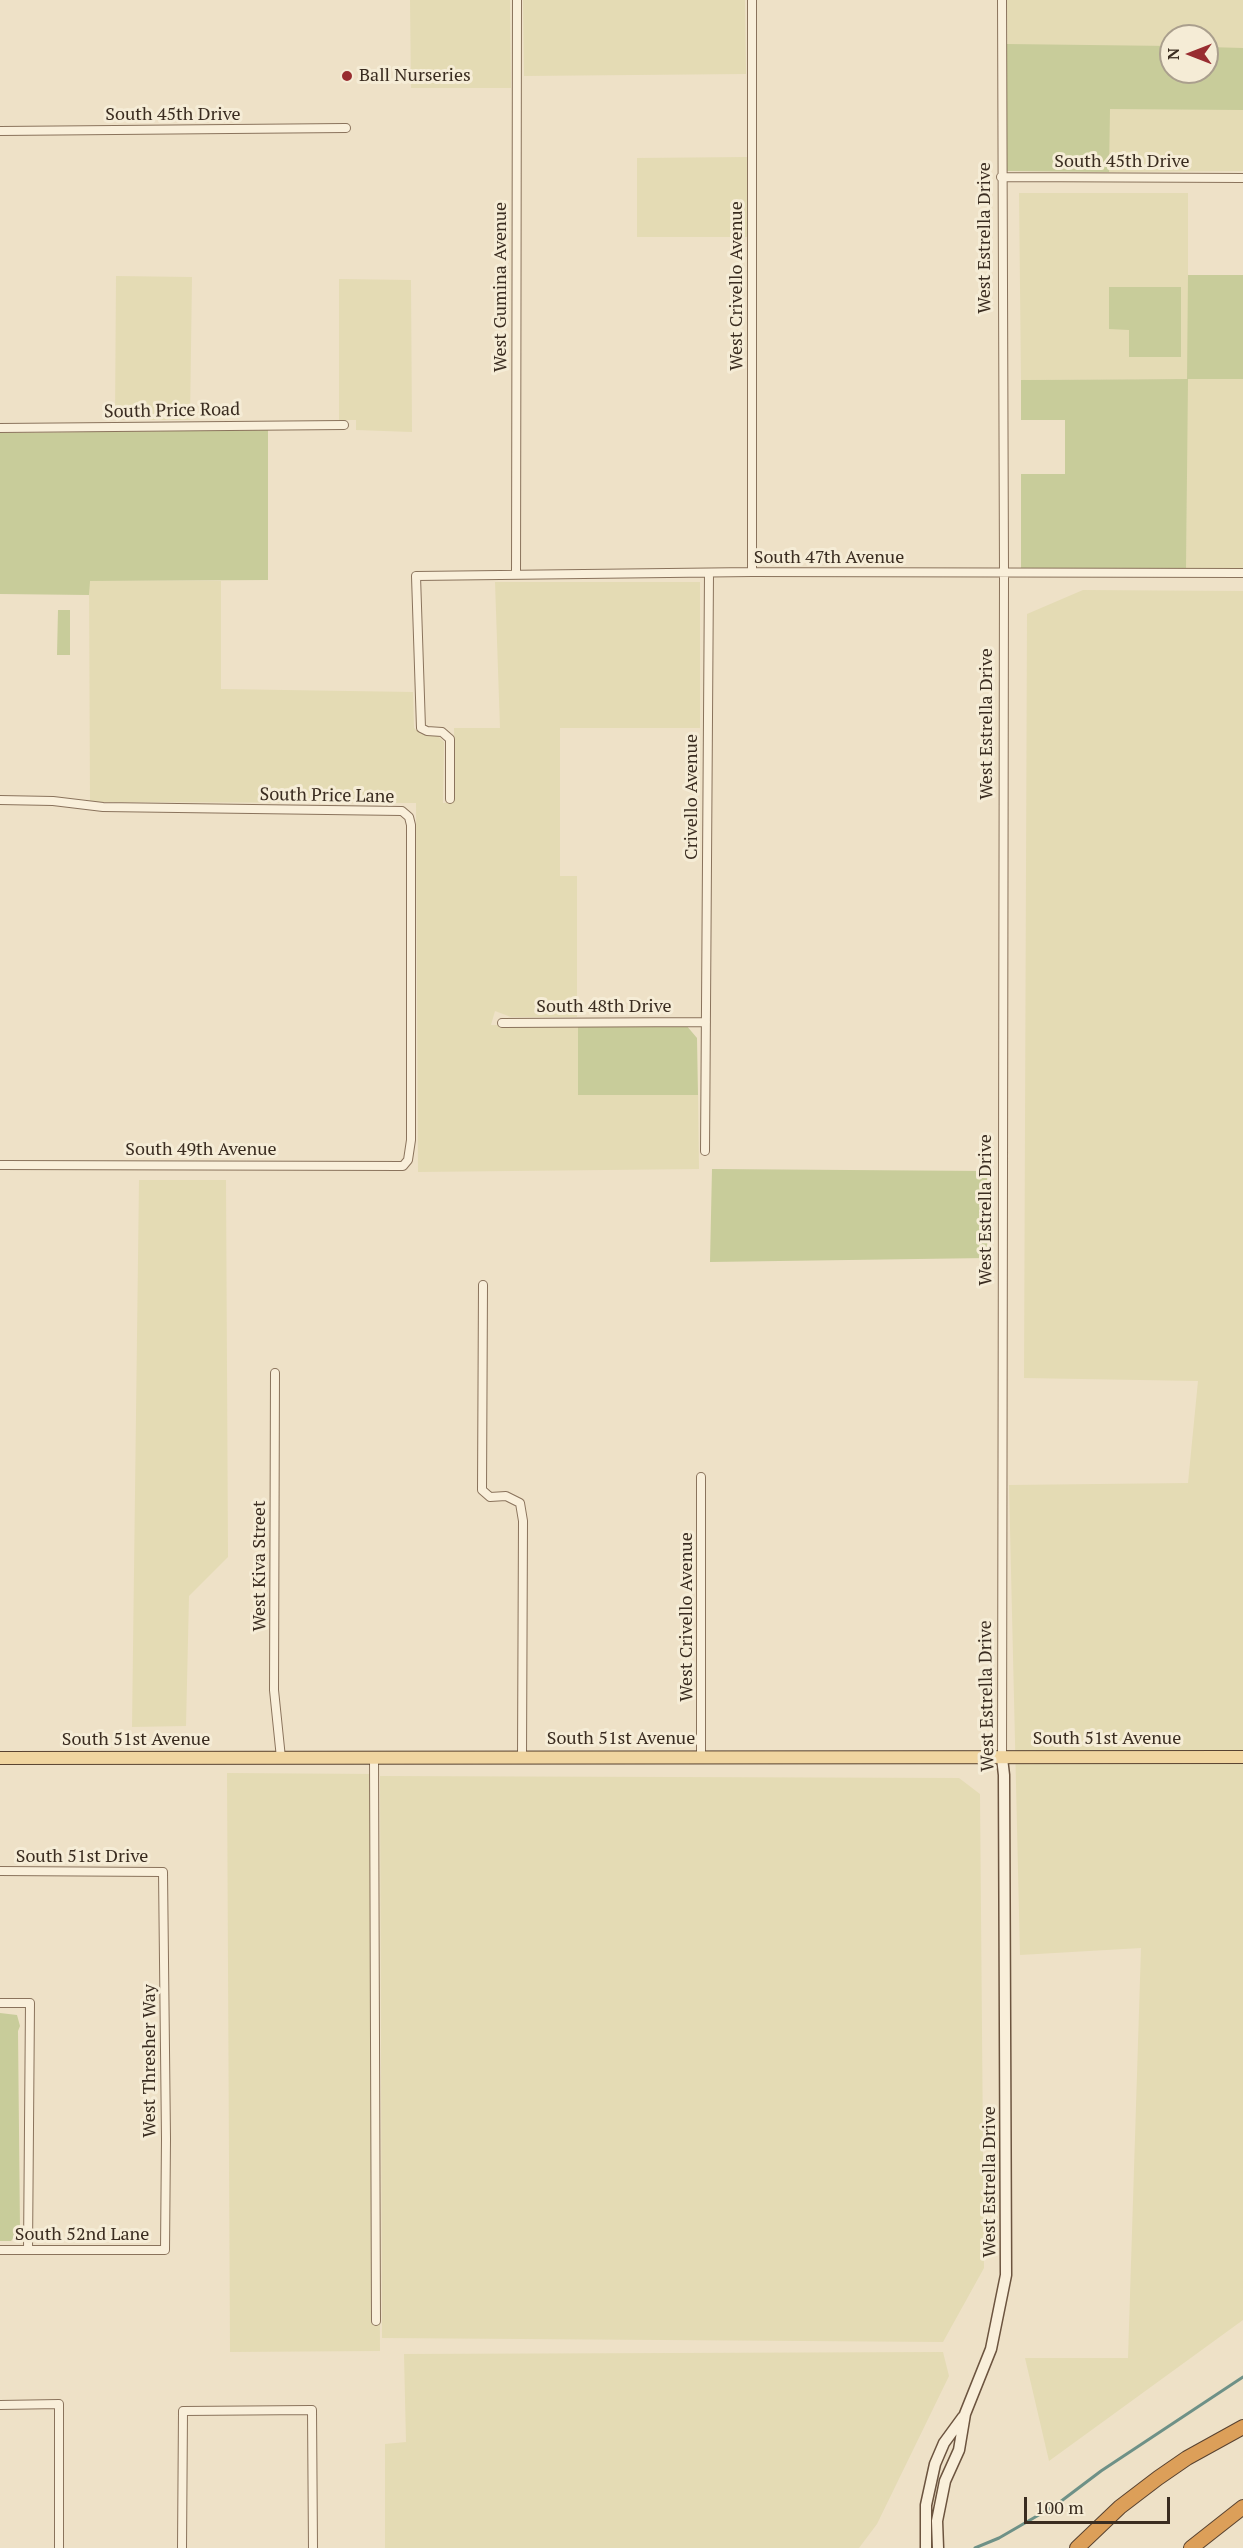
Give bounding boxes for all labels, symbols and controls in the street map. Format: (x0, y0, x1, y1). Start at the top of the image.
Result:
north arrow (1159, 24, 1219, 84)
text: N (1162, 48, 1184, 60)
place label: Ball Nurseries (359, 65, 471, 87)
marker: Ball Nurseries (340, 69, 354, 83)
street label: South 45th Drive (105, 104, 241, 126)
street label: South 45th Drive (1054, 151, 1190, 173)
street label: West Estrella Drive (974, 162, 996, 314)
street label: West Crivello Avenue (726, 201, 748, 371)
street label: West Gumina Avenue (490, 202, 512, 372)
street label: South Price Road (104, 399, 240, 423)
street label: South 47th Avenue (754, 547, 904, 569)
street label: West Estrella Drive (976, 648, 998, 800)
street label: Crivello Avenue (681, 734, 703, 860)
street label: South Price Lane (259, 784, 395, 808)
street label: South 48th Drive (536, 996, 672, 1018)
street label: West Estrella Drive (975, 1134, 997, 1286)
street label: South 49th Avenue (125, 1139, 277, 1161)
street label: West Kiva Street (249, 1500, 271, 1632)
street label: West Crivello Avenue (676, 1532, 698, 1702)
street label: West Estrella Drive (975, 1620, 999, 1772)
street label: South 51st Avenue (547, 1728, 695, 1750)
street label: South 51st Avenue (1033, 1728, 1181, 1750)
street label: South 51st Avenue (62, 1729, 210, 1751)
street label: South 51st Drive (16, 1846, 148, 1868)
street label: West Thresher Way (139, 1984, 161, 2138)
street label: West Estrella Drive (979, 2106, 1001, 2258)
street label: South 52nd Lane (15, 2224, 149, 2246)
scale bar (1027, 2485, 1172, 2523)
text: 100 m (1035, 2495, 1084, 2519)

